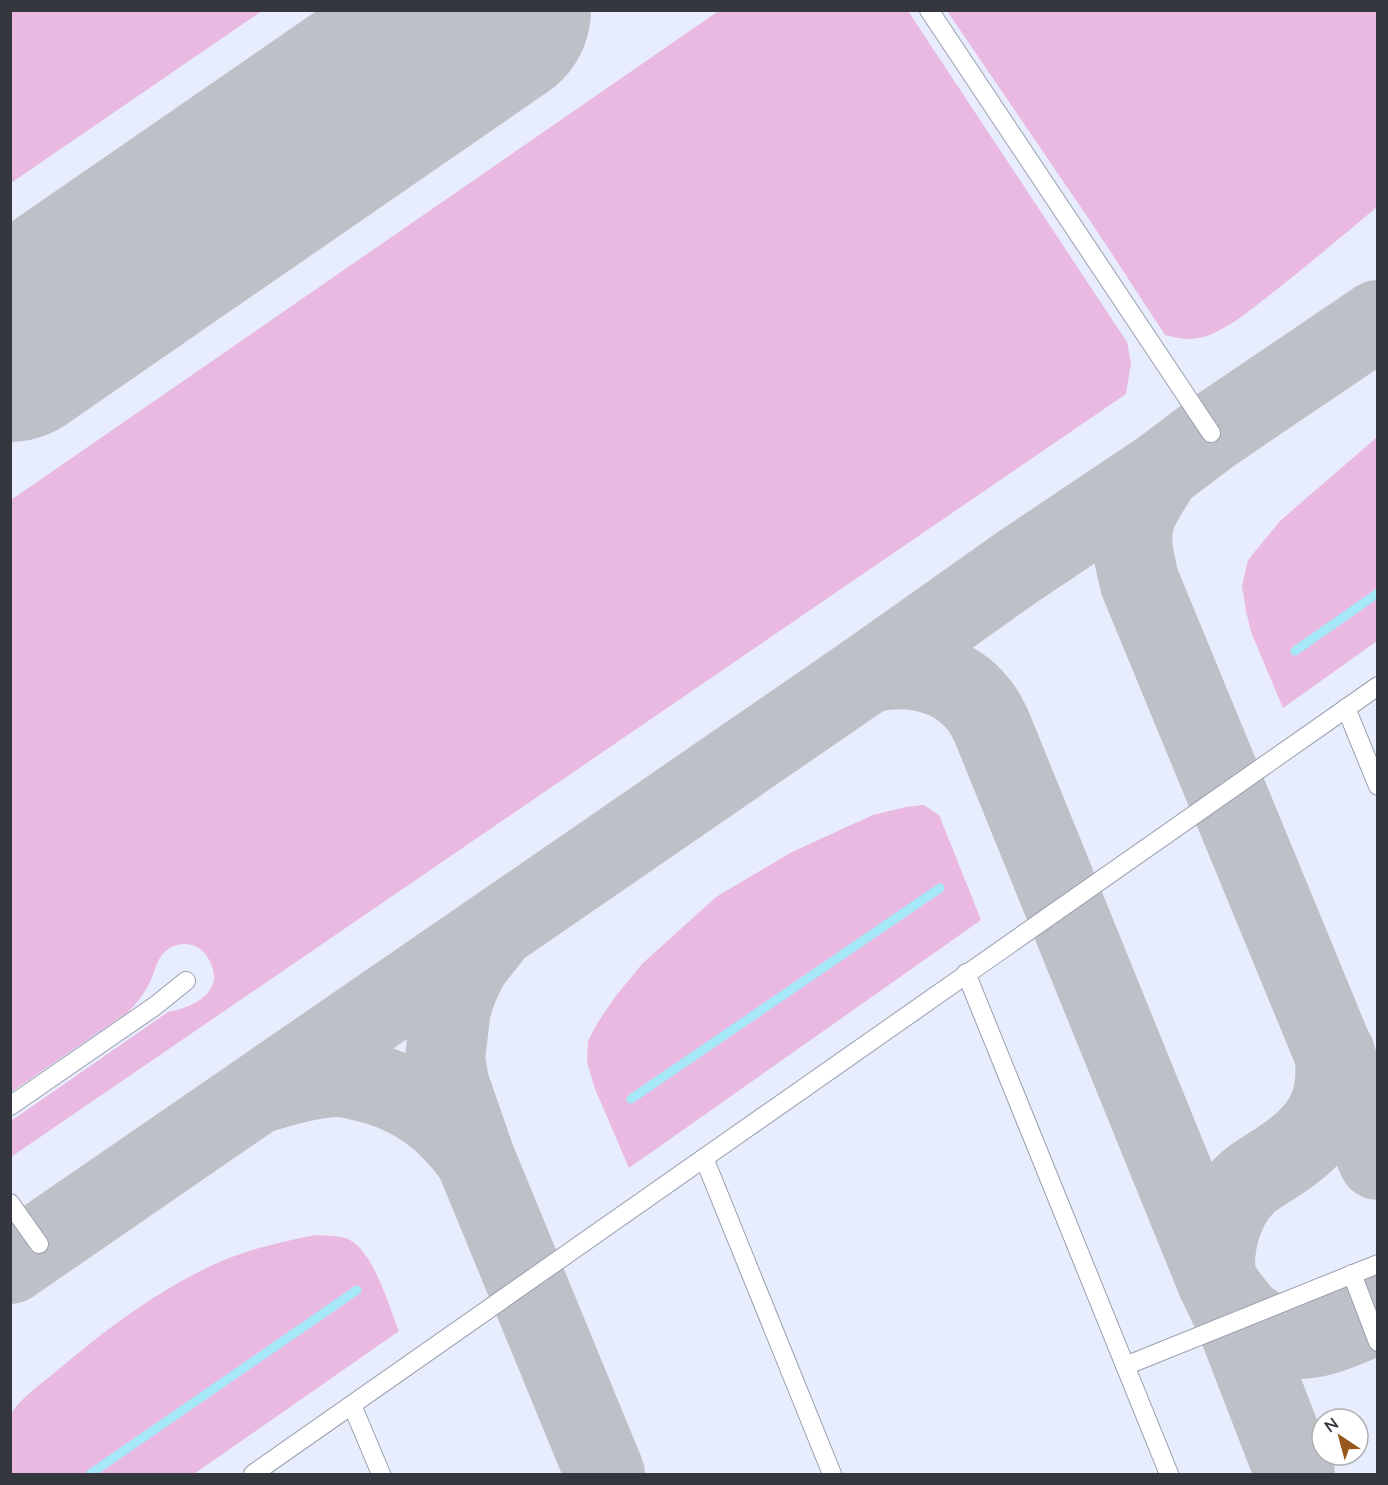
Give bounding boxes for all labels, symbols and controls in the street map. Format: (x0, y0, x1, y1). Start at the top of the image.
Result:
north arrow (1310, 1407, 1370, 1467)
text: N (1320, 1413, 1341, 1436)

